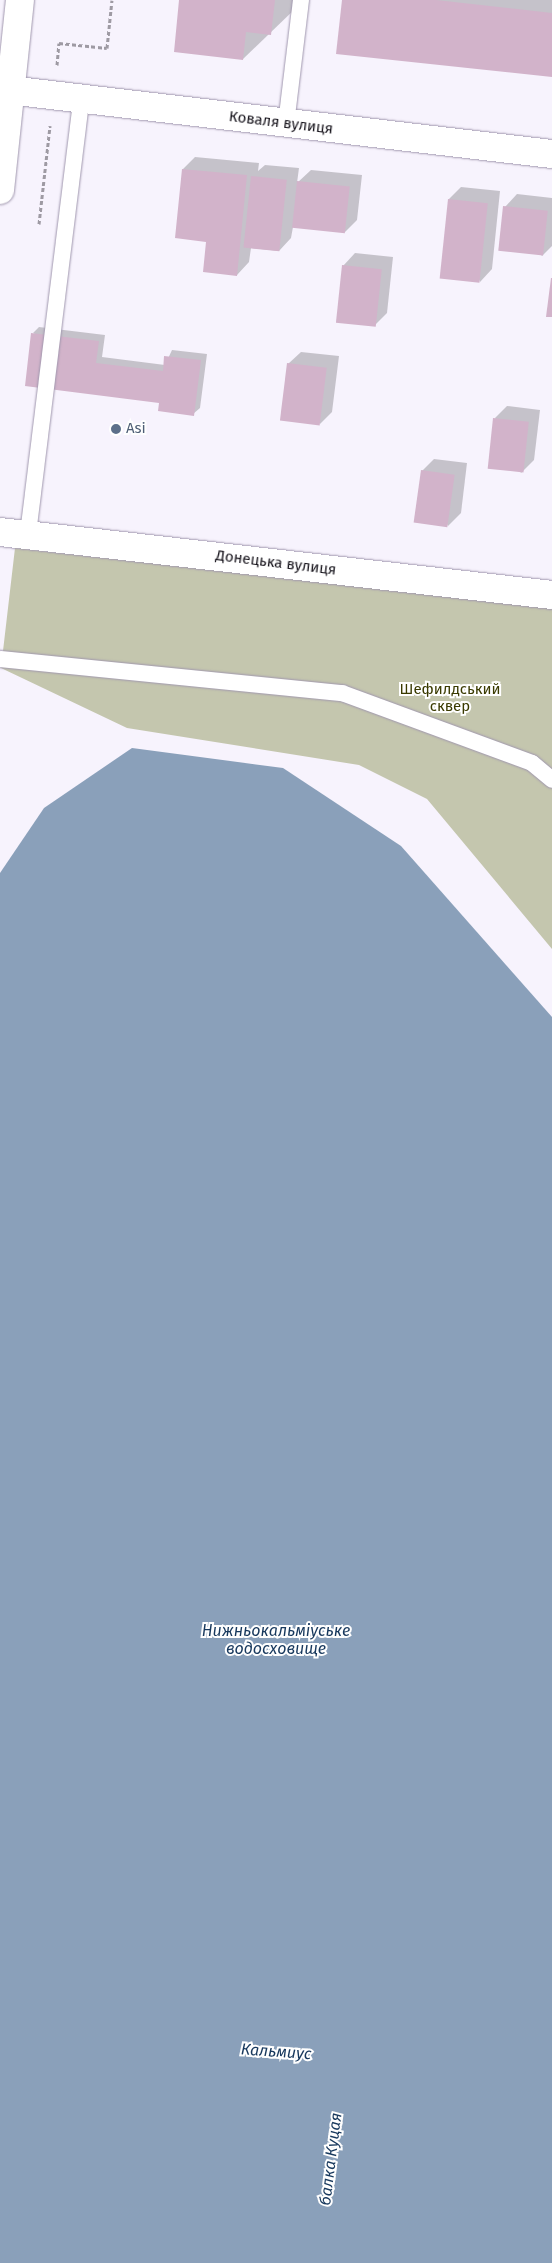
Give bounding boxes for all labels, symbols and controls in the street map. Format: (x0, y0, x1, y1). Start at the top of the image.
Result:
street label: Коваля вулиця (228, 108, 334, 138)
place label: Asi (126, 420, 146, 438)
marker: Asi (110, 423, 122, 435)
street label: Донецька вулиця (215, 547, 337, 579)
park label: Шефилдський сквер (400, 680, 500, 715)
water label: Нижньокальміуське водосховище (202, 1621, 350, 1659)
water label: Кальмиус (240, 2040, 312, 2064)
water label: балка Куцая (316, 2112, 346, 2206)

